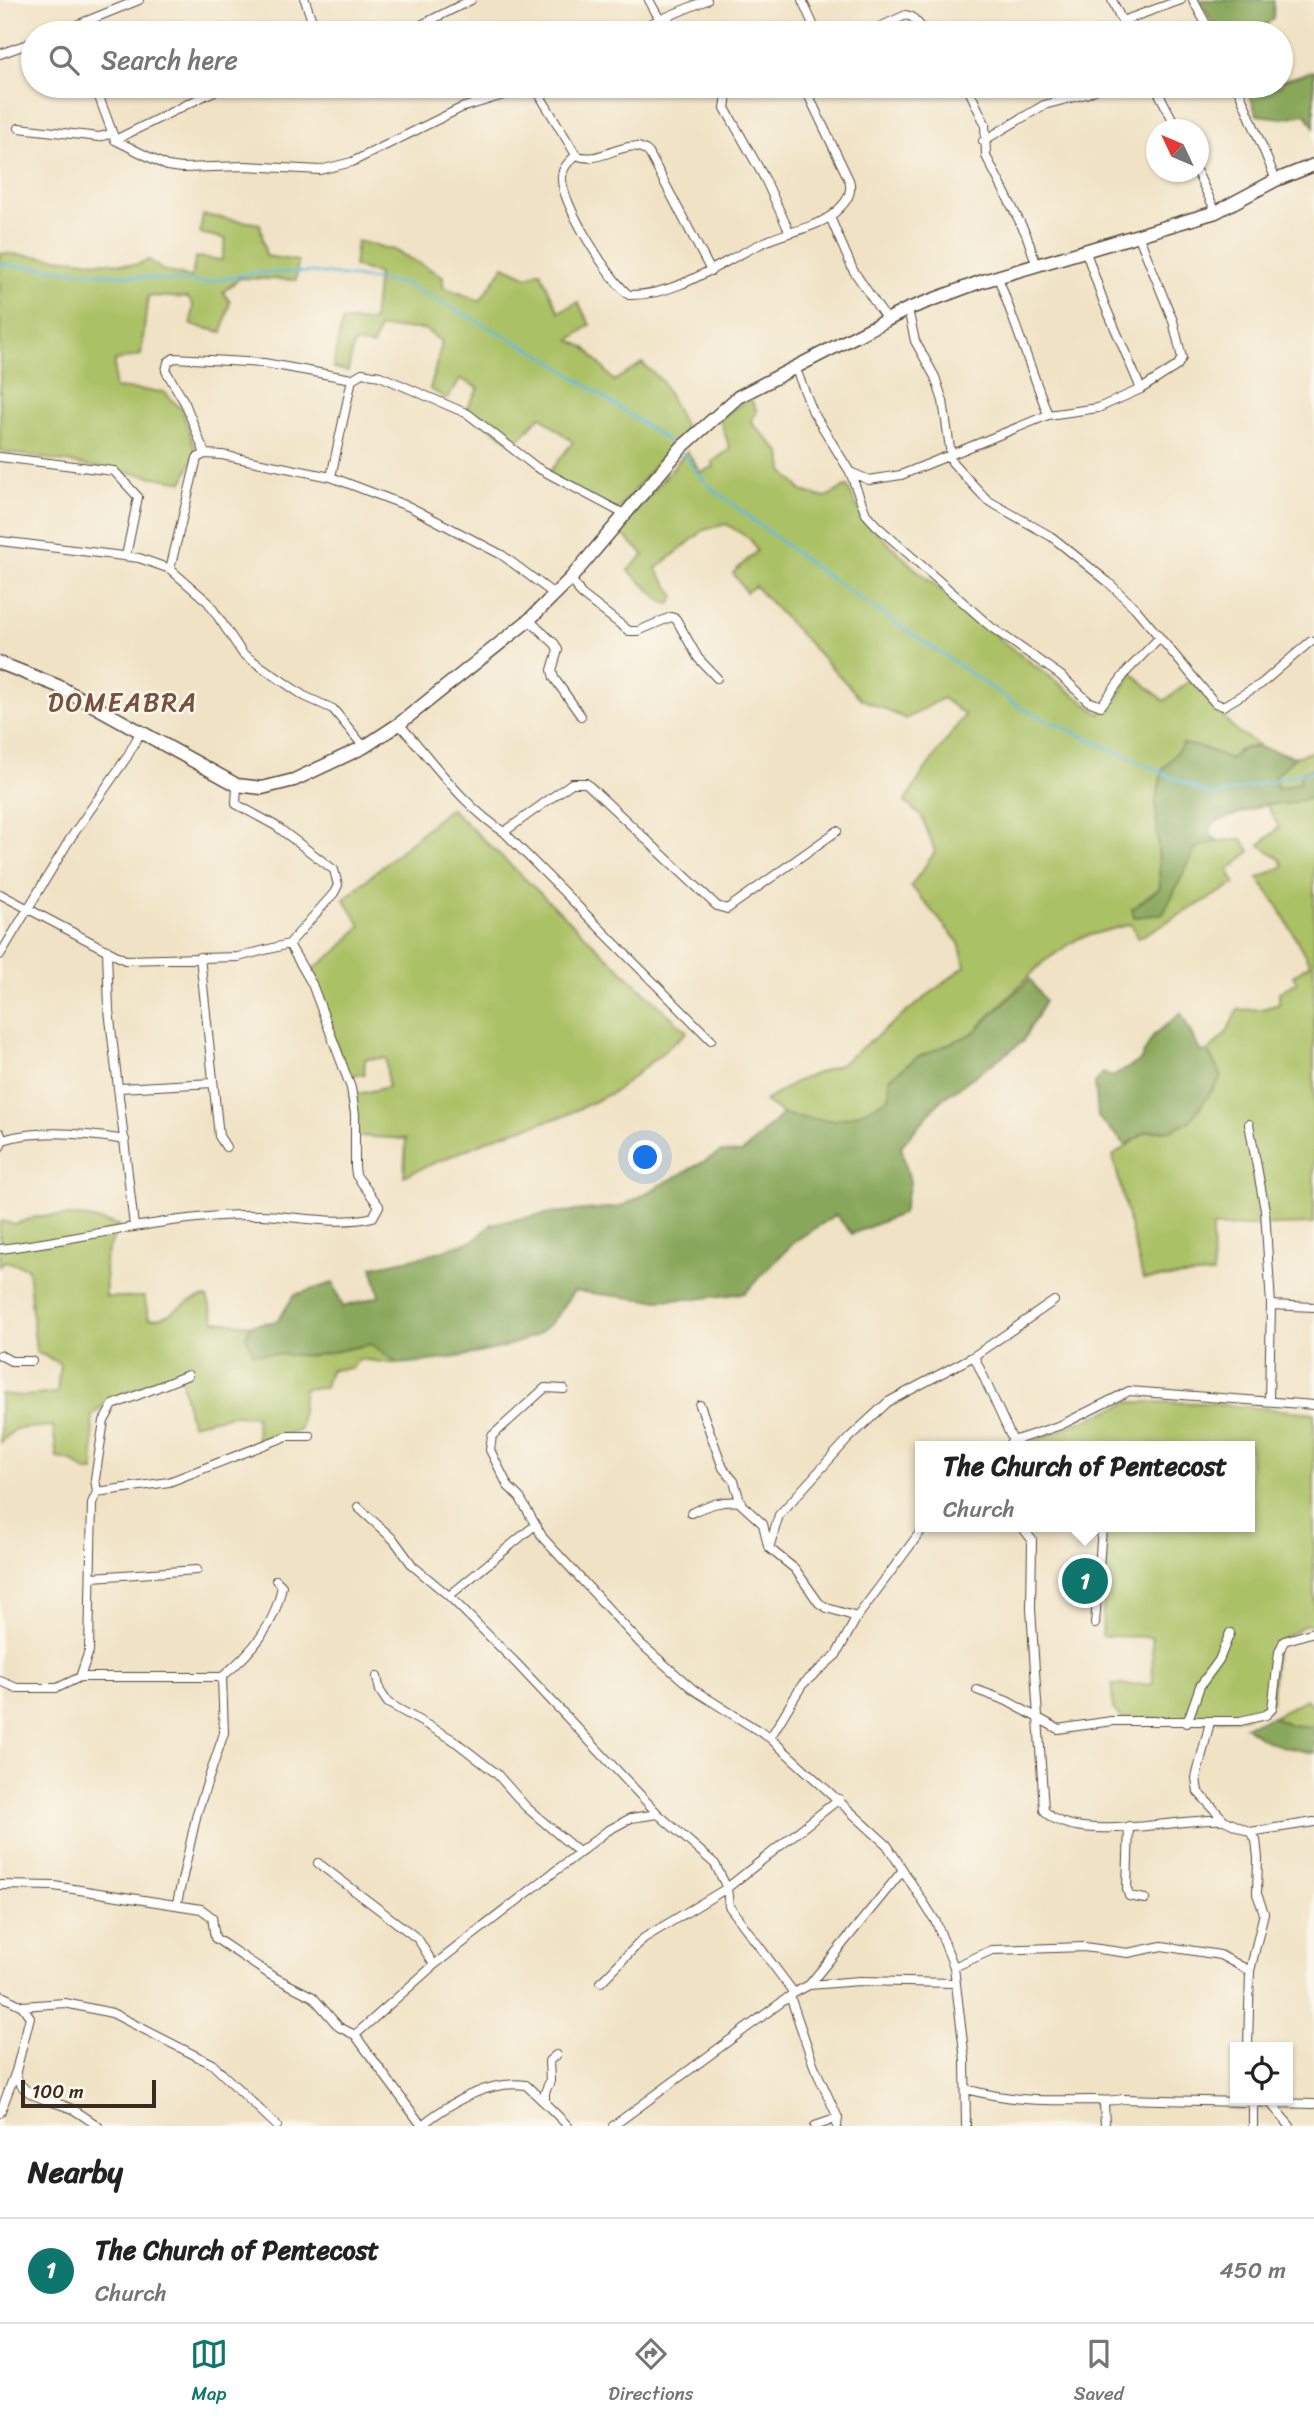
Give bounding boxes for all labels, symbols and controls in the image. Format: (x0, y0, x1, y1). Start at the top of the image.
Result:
search box (21, 21, 1293, 98)
text: Search here (101, 37, 238, 83)
icon: search (45, 41, 83, 79)
north arrow (1146, 119, 1209, 182)
district label: DOMEABRA (48, 679, 198, 725)
your location (628, 1140, 662, 1174)
popup (915, 1441, 1255, 1532)
text: The Church of Pentecost (943, 1443, 1227, 1489)
text: Church (943, 1489, 1015, 1530)
pin: 1 (1062, 1555, 1108, 1607)
map controls (1230, 2042, 1293, 2105)
button: locate (1230, 2042, 1293, 2105)
text: 100 m (32, 2075, 84, 2108)
scale bar (21, 2077, 156, 2109)
text: Nearby (28, 2145, 123, 2199)
text: The Church of Pentecost (95, 2227, 379, 2273)
text: 1 (46, 2250, 56, 2291)
text: 450 m (1219, 2250, 1286, 2291)
text: Church (95, 2273, 167, 2314)
tab: Map (190, 2335, 228, 2410)
tab: Directions (608, 2335, 694, 2410)
tab: Saved (1074, 2335, 1124, 2410)

